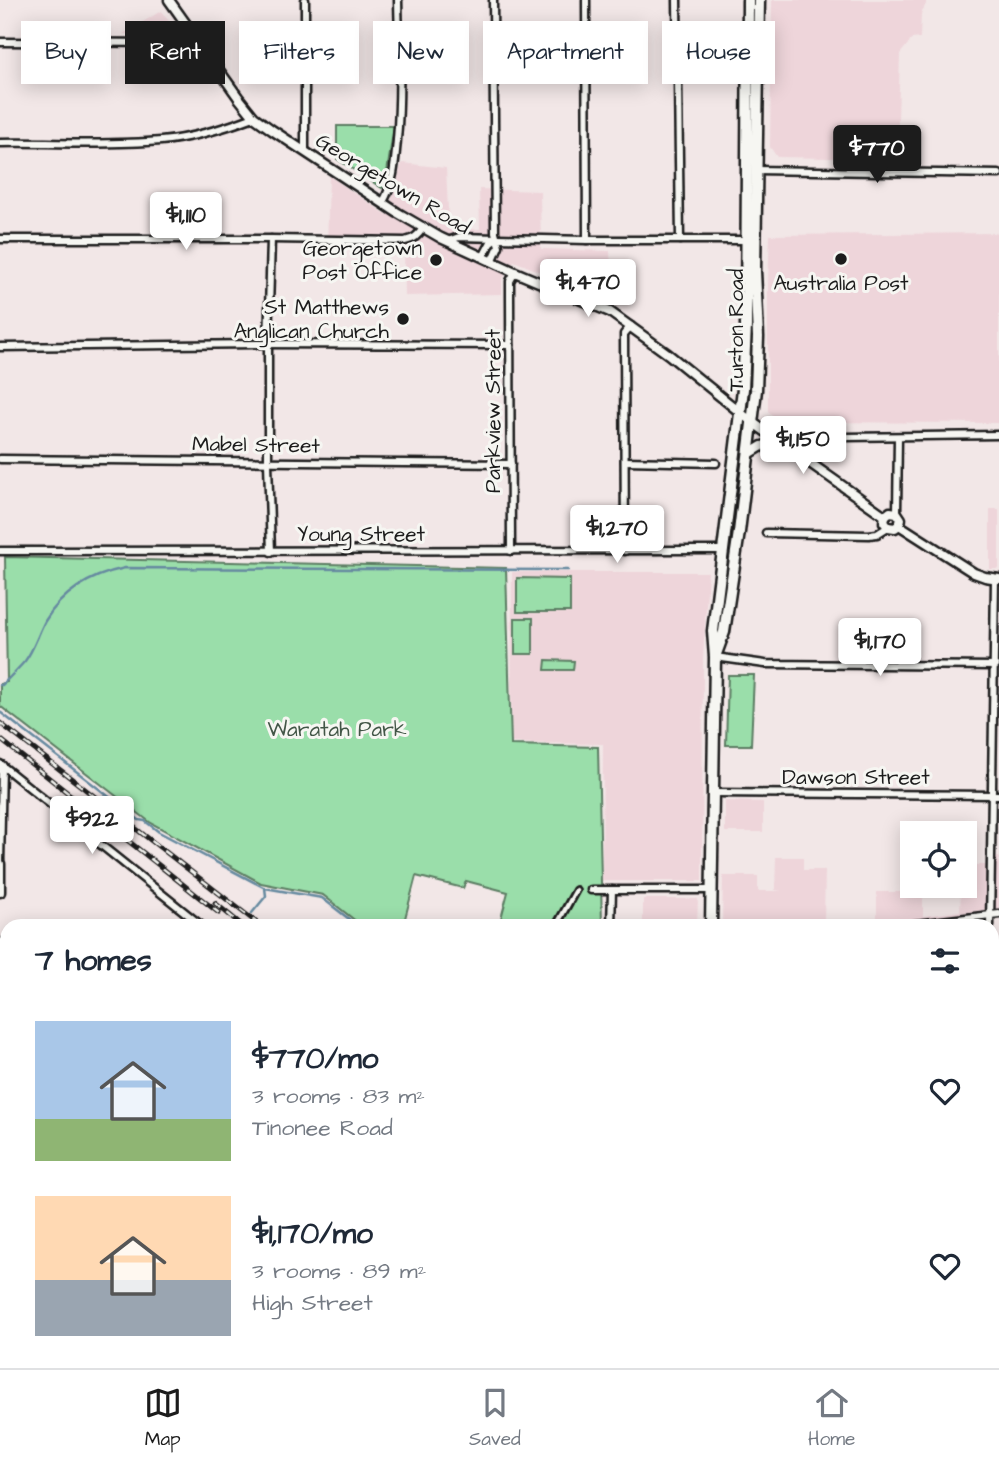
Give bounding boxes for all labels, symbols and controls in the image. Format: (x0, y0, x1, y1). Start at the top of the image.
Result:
chip: Buy (21, 21, 111, 84)
chip: Rent (125, 21, 225, 84)
chip: Filters (239, 21, 359, 84)
chip: New (373, 21, 469, 84)
chip: Apartment (483, 21, 648, 84)
chip: House (662, 21, 775, 84)
pin: $770 (836, 125, 918, 185)
street label: Georgetown Road (309, 126, 476, 244)
text: $770 (849, 132, 905, 164)
pin: $1,110 (129, 192, 243, 252)
text: $1,110 (166, 199, 206, 231)
place label: Georgetown Post Office (303, 234, 422, 287)
marker: Australia Post (833, 251, 849, 267)
marker: Georgetown Post Office (428, 252, 444, 268)
pin: $1,470 (531, 260, 645, 319)
text: $1,470 (556, 266, 620, 298)
street label: Turton Road (722, 268, 751, 391)
place label: Australia Post (773, 269, 909, 298)
place label: St Matthews Anglican Church (234, 293, 390, 348)
marker: St Matthews Anglican Church (395, 311, 411, 327)
street label: Parkview Street (479, 328, 508, 493)
pin: $1,150 (746, 416, 860, 476)
text: $1,150 (776, 423, 830, 455)
street label: Mabel Street (192, 429, 321, 461)
pin: $1,270 (560, 505, 674, 565)
text: $1,270 (586, 512, 648, 544)
street label: Young Street (297, 520, 426, 551)
pin: $1,170 (823, 618, 937, 678)
text: $1,170 (854, 625, 906, 657)
park label: Waratah Park (267, 715, 407, 744)
street label: Dawson Street (782, 763, 930, 792)
pin: $922 (51, 796, 133, 856)
text: $922 (66, 803, 118, 835)
map controls (900, 821, 977, 898)
button: locate (900, 821, 977, 898)
text: 7 homes (35, 940, 152, 982)
icon: filters (926, 942, 964, 980)
text: $770/mo (252, 1038, 378, 1080)
icon: home (91, 1049, 175, 1133)
icon: heart (926, 1072, 964, 1110)
text: 3 rooms · 83 m² (252, 1080, 425, 1112)
text: Tinonee Road (252, 1112, 393, 1144)
text: $1,170/mo (252, 1213, 373, 1255)
icon: home (91, 1224, 175, 1308)
icon: heart (926, 1247, 964, 1285)
text: 3 rooms · 89 m² (252, 1255, 426, 1287)
text: High Street (252, 1287, 373, 1319)
tab: Map (144, 1384, 182, 1453)
tab: Saved (469, 1384, 521, 1453)
tab: Home (808, 1384, 855, 1453)

